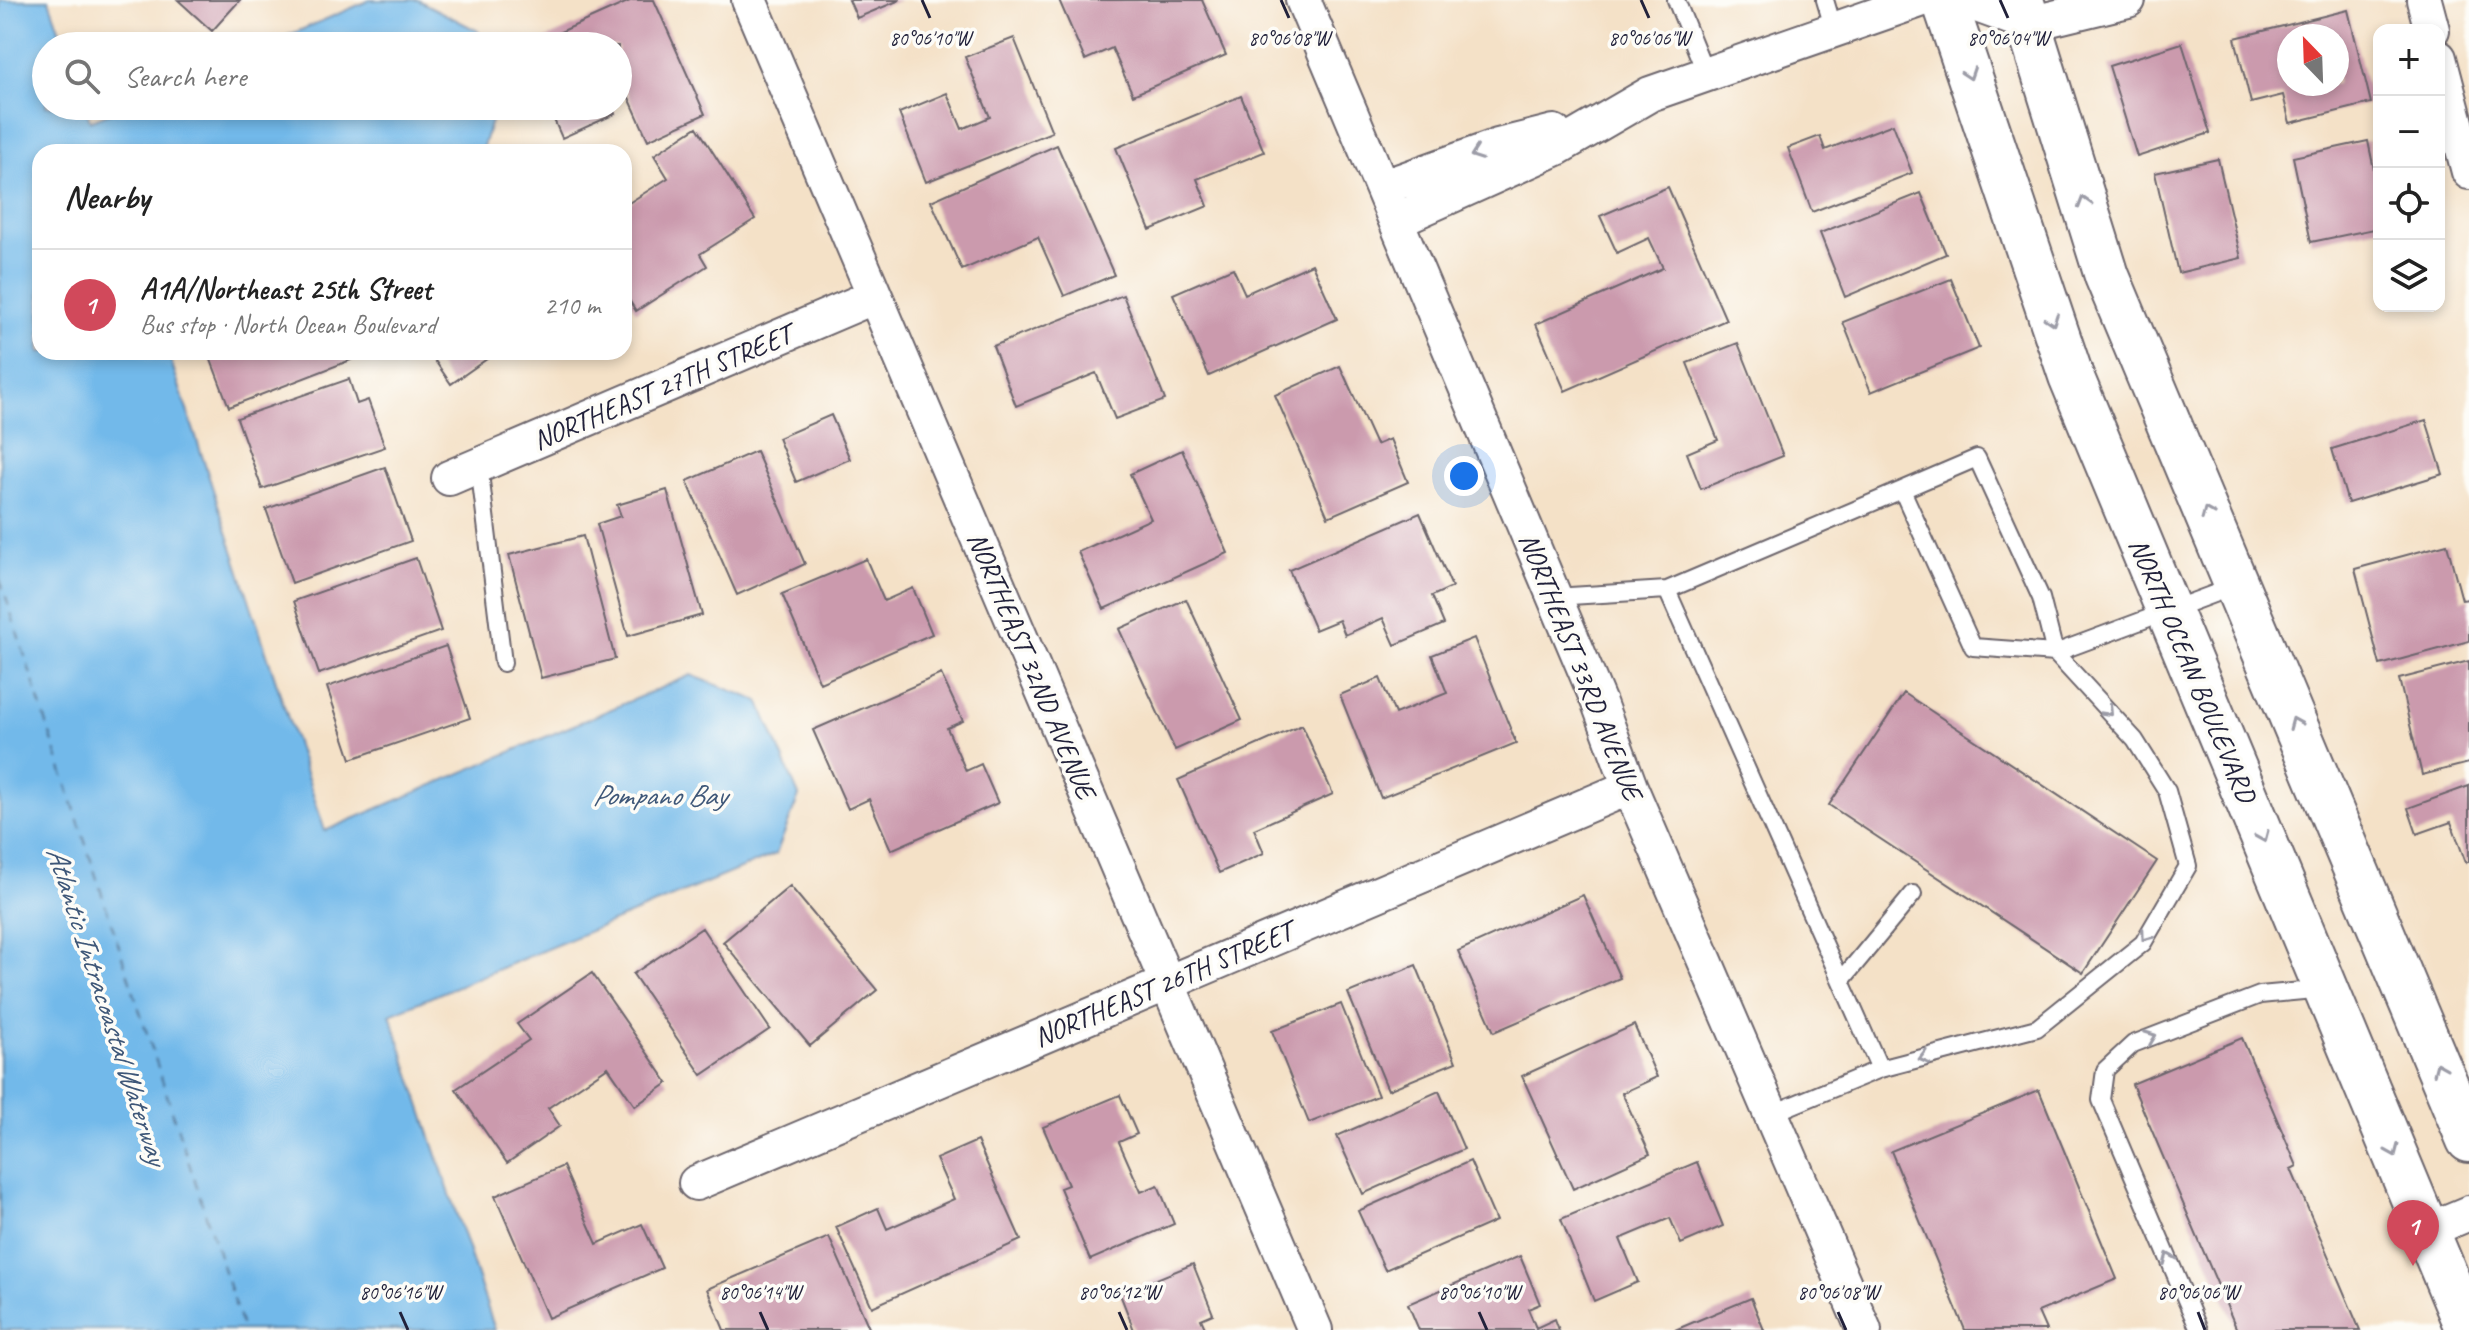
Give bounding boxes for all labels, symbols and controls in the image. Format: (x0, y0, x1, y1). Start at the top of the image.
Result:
north arrow (2277, 24, 2349, 96)
map controls (2373, 24, 2445, 312)
button: + (2373, 24, 2445, 96)
text: 80°06'10"W (889, 26, 974, 51)
text: 80°06'08"W (1248, 26, 1333, 51)
text: 80°06'06"W (1608, 26, 1693, 51)
text: 80°06'04"W (1967, 26, 2052, 51)
search box (32, 32, 632, 120)
icon: search (60, 54, 104, 98)
text: Search here (124, 57, 246, 95)
one-way arrow (1959, 66, 1975, 80)
button: − (2373, 96, 2445, 168)
one-way arrow (1469, 145, 1483, 161)
button: locate (2373, 168, 2445, 240)
text: Nearby (64, 175, 150, 218)
one-way arrow (2077, 195, 2093, 209)
button: layers (2373, 240, 2445, 312)
text: A1A/Northeast 25th Street (140, 270, 432, 308)
text: 1 (84, 289, 96, 322)
text: 210 m (544, 289, 600, 322)
text: Bus stop · North Ocean Boulevard (140, 308, 436, 341)
one-way arrow (2042, 313, 2058, 327)
street label: NORTHEAST 27TH STREET (527, 314, 803, 457)
your location (1444, 456, 1484, 496)
one-way arrow (2201, 507, 2217, 521)
street label: NORTHEAST 32ND AVENUE (960, 526, 1105, 806)
street label: NORTHEAST 33RD AVENUE (1512, 528, 1652, 807)
street label: NORTH OCEAN BOULEVARD (2121, 533, 2265, 809)
one-way arrow (2098, 701, 2112, 716)
one-way arrow (2288, 717, 2305, 731)
water label: Pompano Bay (592, 776, 730, 814)
one-way arrow (2253, 829, 2269, 843)
water label: Atlantic Intracoastal Waterway (38, 842, 178, 1173)
street label: NORTHEAST 26TH STREET (1028, 911, 1304, 1054)
one-way arrow (2141, 927, 2156, 942)
one-way arrow (2143, 1030, 2157, 1047)
one-way arrow (1918, 1048, 1932, 1065)
one-way arrow (2432, 1062, 2449, 1076)
one-way arrow (2384, 1143, 2400, 1157)
pin: 1 (2387, 1200, 2439, 1266)
one-way arrow (2162, 1252, 2178, 1266)
text: 80°06'16"W (359, 1280, 444, 1305)
text: 80°06'14"W (719, 1280, 804, 1305)
text: 80°06'12"W (1078, 1280, 1163, 1305)
text: 80°06'10"W (1438, 1280, 1523, 1305)
text: 80°06'08"W (1797, 1280, 1882, 1305)
text: 80°06'06"W (2157, 1280, 2242, 1305)

